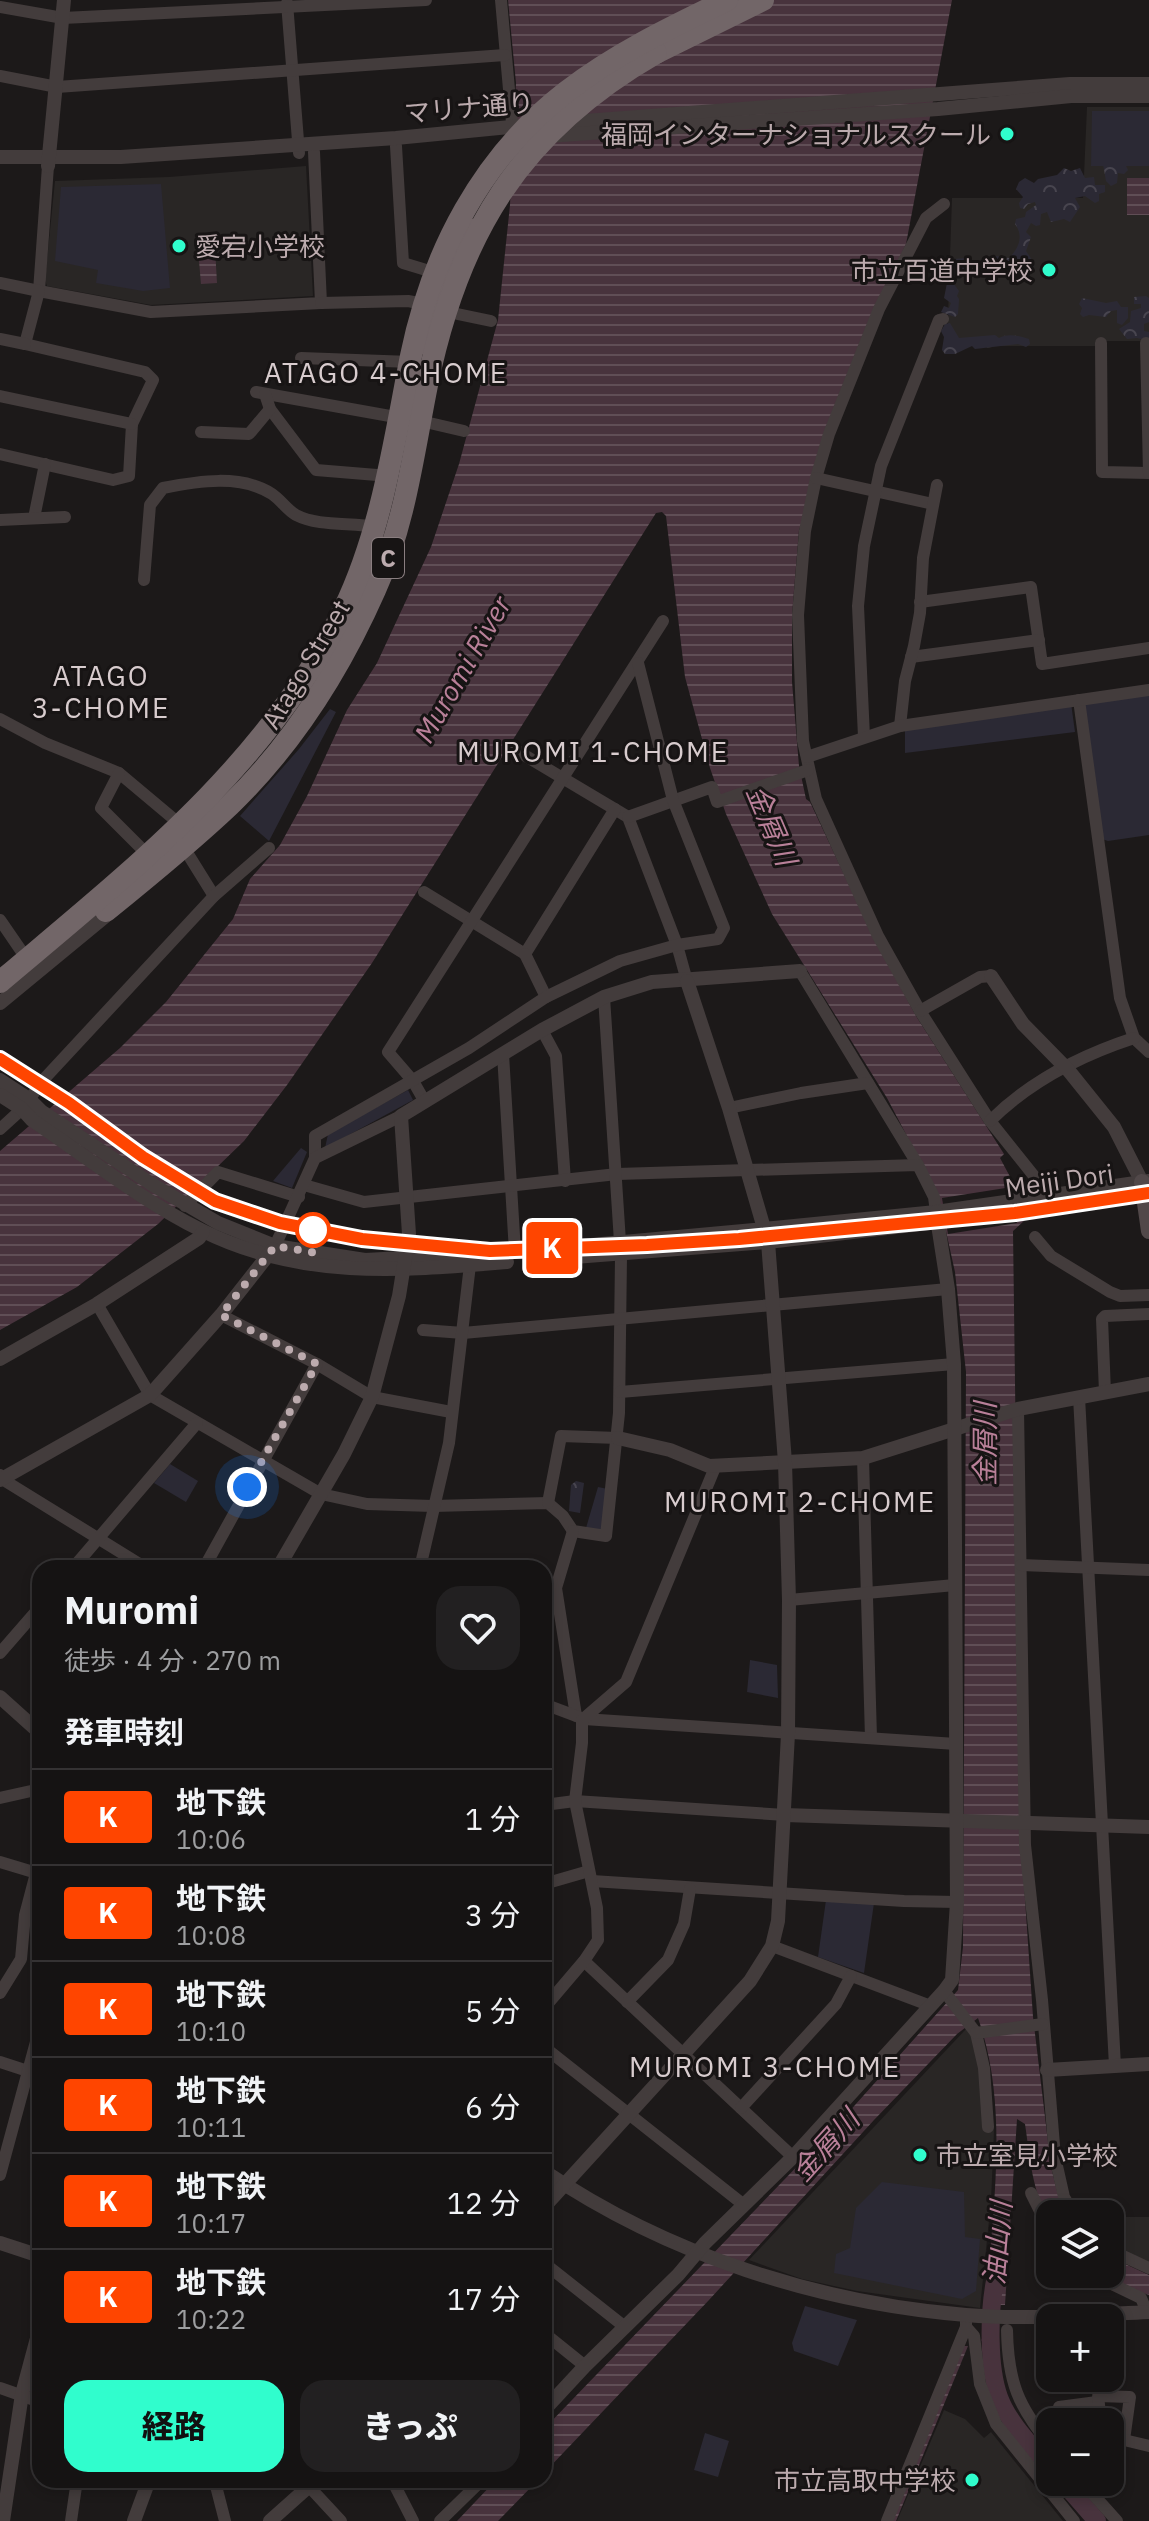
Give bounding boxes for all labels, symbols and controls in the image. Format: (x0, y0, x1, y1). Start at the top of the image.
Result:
street label: マリナ通り (403, 84, 535, 130)
place label: 福岡インターナショナルスクール (601, 117, 991, 151)
marker: 福岡インターナショナルスクール (998, 125, 1016, 143)
place label: 愛宕小学校 (195, 229, 325, 263)
marker: 愛宕小学校 (170, 237, 188, 255)
place label: 市立百道中学校 (851, 253, 1033, 287)
marker: 市立百道中学校 (1040, 261, 1058, 279)
district label: ATAGO 4-CHOME (264, 354, 508, 391)
road number: C (372, 538, 404, 578)
water label: Muromi River (405, 588, 519, 749)
street label: Atago Street (253, 593, 357, 735)
district label: ATAGO 3-CHOME (32, 657, 170, 726)
district label: MUROMI 1-CHOME (457, 733, 729, 770)
water label: 金屑川 (739, 779, 807, 874)
street label: Meiji Dori (1003, 1156, 1115, 1204)
unlabelled marker (296, 1213, 330, 1247)
line badge: K (526, 1222, 578, 1274)
text: K (542, 1229, 562, 1266)
water label: 金屑川 (966, 1399, 1003, 1486)
your location (227, 1467, 267, 1507)
district label: MUROMI 2-CHOME (664, 1483, 936, 1520)
text: Muromi (64, 1585, 199, 1634)
button: heart (436, 1586, 520, 1670)
text: 徒歩 · 4 分 · 270 m (64, 1643, 281, 1677)
text: 発車時刻 (64, 1712, 184, 1751)
text: 地下鉄 (176, 1782, 266, 1821)
text: K (98, 1798, 118, 1835)
text: 1 分 (465, 1799, 520, 1838)
text: 10:06 (176, 1822, 246, 1856)
text: 地下鉄 (176, 1878, 266, 1917)
text: K (98, 1894, 118, 1931)
text: 3 分 (465, 1895, 520, 1934)
text: 10:08 (176, 1918, 246, 1952)
text: 地下鉄 (176, 1974, 266, 2013)
text: K (98, 1990, 118, 2027)
text: 5 分 (465, 1991, 520, 2030)
text: 10:10 (176, 2014, 246, 2048)
district label: MUROMI 3-CHOME (629, 2048, 901, 2085)
text: 地下鉄 (176, 2070, 266, 2109)
text: K (98, 2086, 118, 2123)
text: 6 分 (465, 2087, 520, 2126)
water label: 金屑川 (783, 2099, 869, 2189)
text: 10:11 (176, 2110, 246, 2144)
place label: 市立室見小学校 (936, 2138, 1118, 2172)
marker: 市立室見小学校 (911, 2146, 929, 2164)
text: 地下鉄 (176, 2166, 266, 2205)
text: K (98, 2182, 118, 2219)
text: 12 分 (447, 2183, 520, 2222)
water label: 油山川 (975, 2197, 1019, 2286)
map controls (1036, 2200, 1124, 2496)
button: layers (1036, 2200, 1124, 2288)
text: 10:17 (176, 2206, 246, 2240)
text: 地下鉄 (176, 2262, 266, 2301)
text: K (98, 2278, 118, 2315)
text: 17 分 (447, 2279, 520, 2318)
text: 10:22 (176, 2302, 246, 2336)
button: + (1036, 2304, 1124, 2392)
button: 経路 (64, 2380, 284, 2472)
button: きっぷ (300, 2380, 520, 2472)
button: − (1036, 2408, 1124, 2496)
place label: 市立高取中学校 (774, 2463, 956, 2497)
marker: 市立高取中学校 (963, 2471, 981, 2489)

